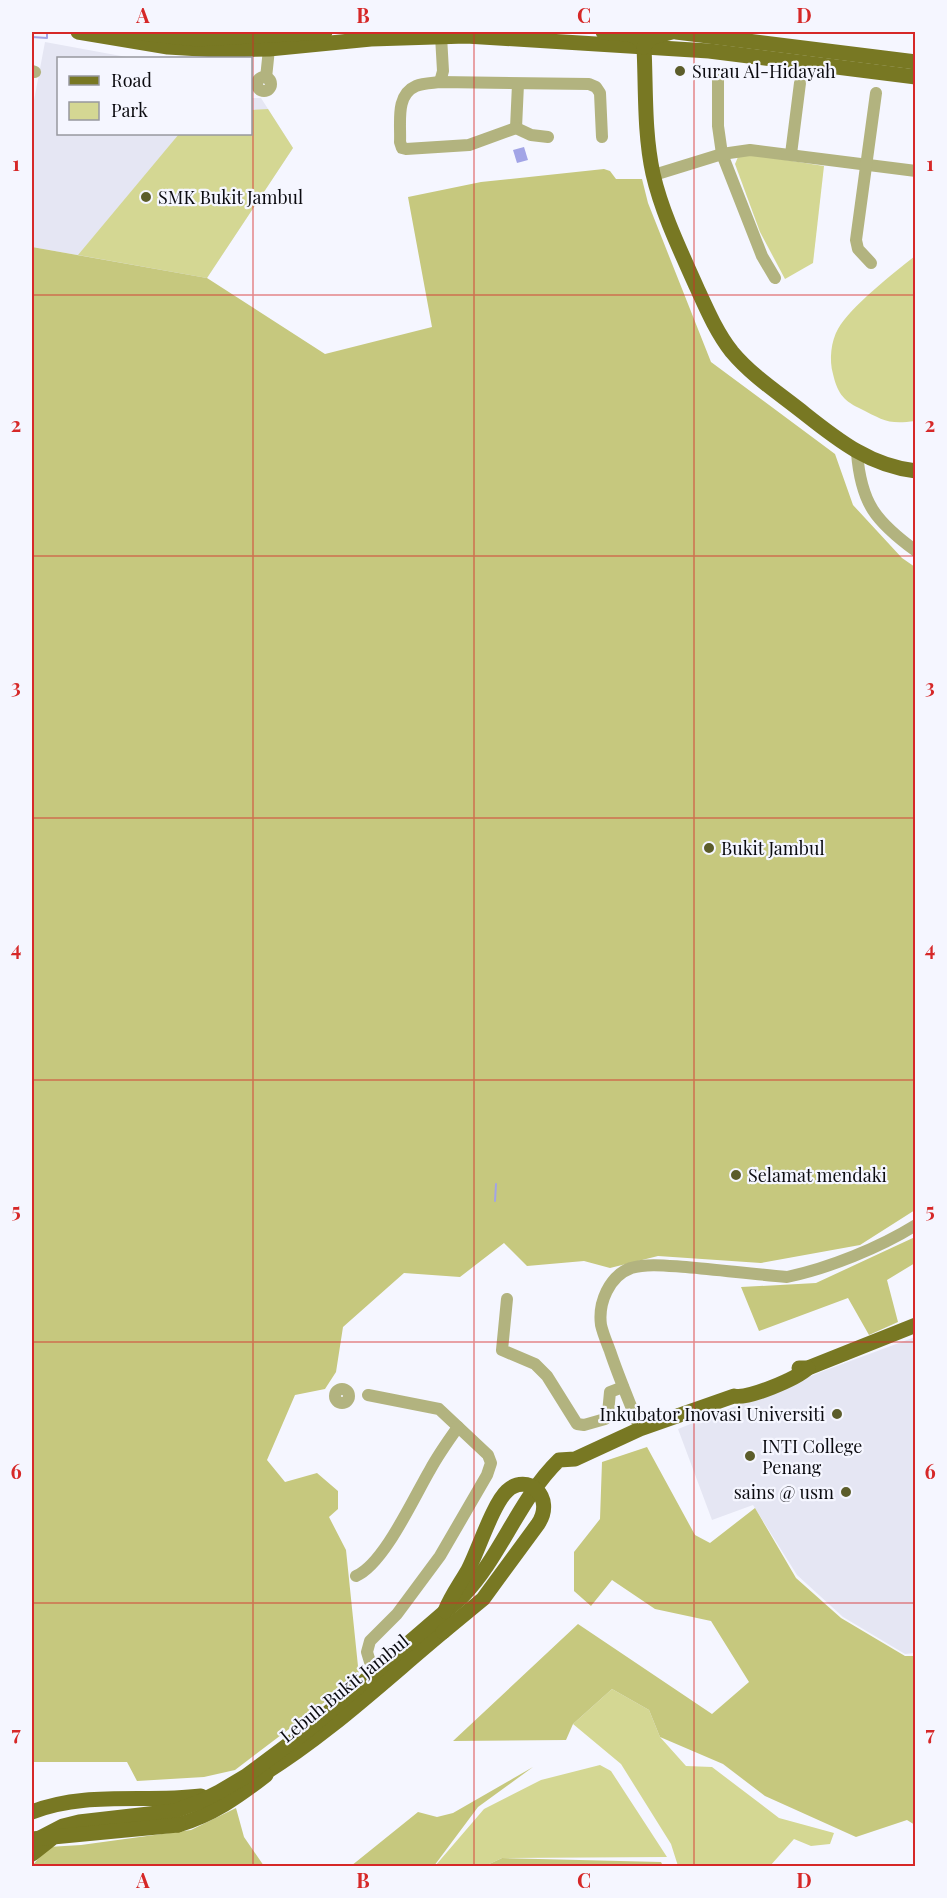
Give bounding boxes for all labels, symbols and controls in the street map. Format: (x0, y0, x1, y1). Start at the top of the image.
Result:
text: A (135, 1, 150, 28)
text: B (356, 1, 370, 28)
text: C (577, 1, 591, 28)
text: D (796, 1, 812, 28)
legend (57, 57, 252, 135)
place label: Surau Al-Hidayah (692, 59, 836, 83)
marker: Surau Al-Hidayah (673, 64, 687, 78)
text: Road (111, 68, 152, 92)
text: Park (111, 98, 148, 122)
text: 1 (12, 149, 20, 176)
text: 1 (926, 149, 934, 176)
place label: SMK Bukit Jambul (158, 185, 303, 209)
marker: SMK Bukit Jambul (139, 190, 153, 204)
text: 2 (11, 410, 21, 437)
text: 2 (925, 410, 935, 437)
text: 3 (11, 672, 21, 699)
text: 3 (925, 672, 935, 699)
place label: Bukit Jambul (721, 836, 825, 860)
marker: Bukit Jambul (702, 841, 716, 855)
text: 4 (11, 934, 21, 961)
text: 4 (925, 934, 935, 961)
place label: Selamat mendaki (748, 1163, 887, 1187)
marker: Selamat mendaki (729, 1168, 743, 1182)
text: 5 (11, 1196, 21, 1223)
text: 5 (925, 1196, 935, 1223)
place label: Inkubator Inovasi Universiti (600, 1402, 825, 1426)
marker: Inkubator Inovasi Universiti (830, 1407, 844, 1421)
place label: INTI College Penang (762, 1434, 862, 1479)
marker: INTI College Penang (743, 1449, 757, 1463)
text: 6 (10, 1457, 22, 1484)
text: 6 (924, 1457, 936, 1484)
place label: sains @ usm (734, 1480, 834, 1504)
marker: sains @ usm (839, 1485, 853, 1499)
street label: Lebuh Bukit Jambul (275, 1629, 413, 1747)
text: 7 (11, 1719, 21, 1746)
text: 7 (925, 1719, 935, 1746)
text: A (135, 1866, 150, 1893)
text: B (356, 1866, 370, 1893)
text: C (577, 1866, 591, 1893)
text: D (796, 1866, 812, 1893)

